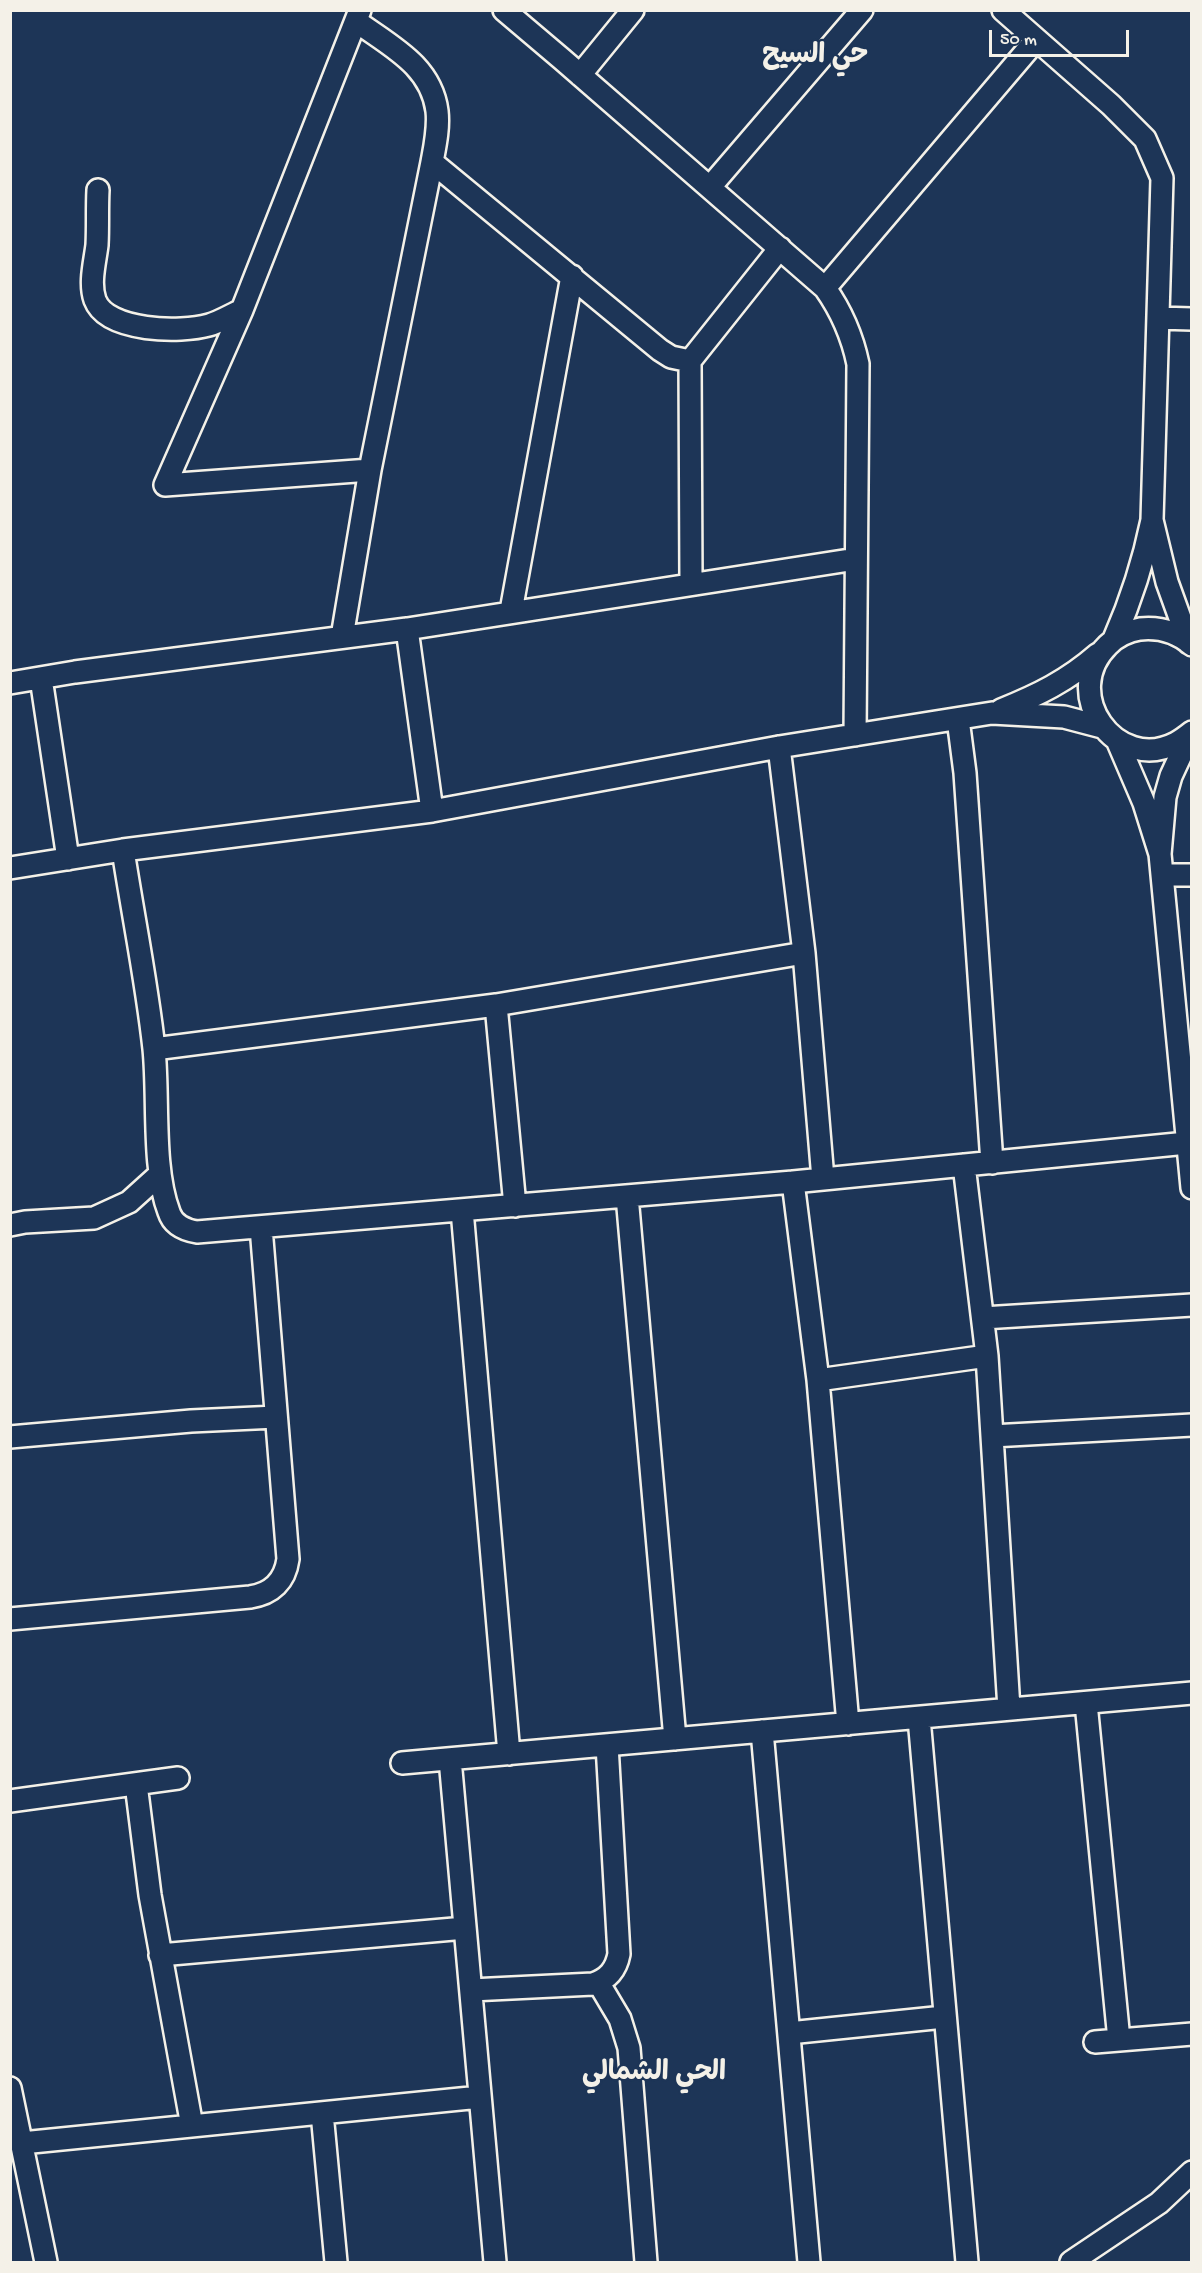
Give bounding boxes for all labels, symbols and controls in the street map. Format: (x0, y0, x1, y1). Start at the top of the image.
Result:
scale bar (992, 18, 1132, 56)
text: 50 m (1000, 30, 1037, 51)
district label: حي السيح (762, 42, 868, 74)
district label: الحي الشمالي (582, 2059, 726, 2091)

